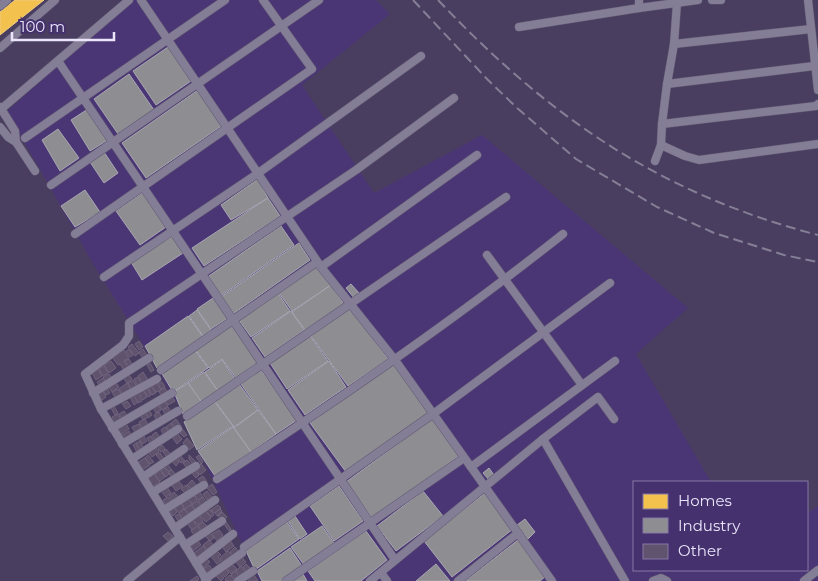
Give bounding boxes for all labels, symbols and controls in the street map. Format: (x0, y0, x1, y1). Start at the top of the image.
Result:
scale bar (12, 10, 115, 42)
text: 100 m (20, 17, 65, 36)
legend (633, 481, 808, 571)
text: Homes (678, 491, 732, 510)
text: Industry (678, 516, 741, 535)
text: Other (678, 541, 722, 560)

